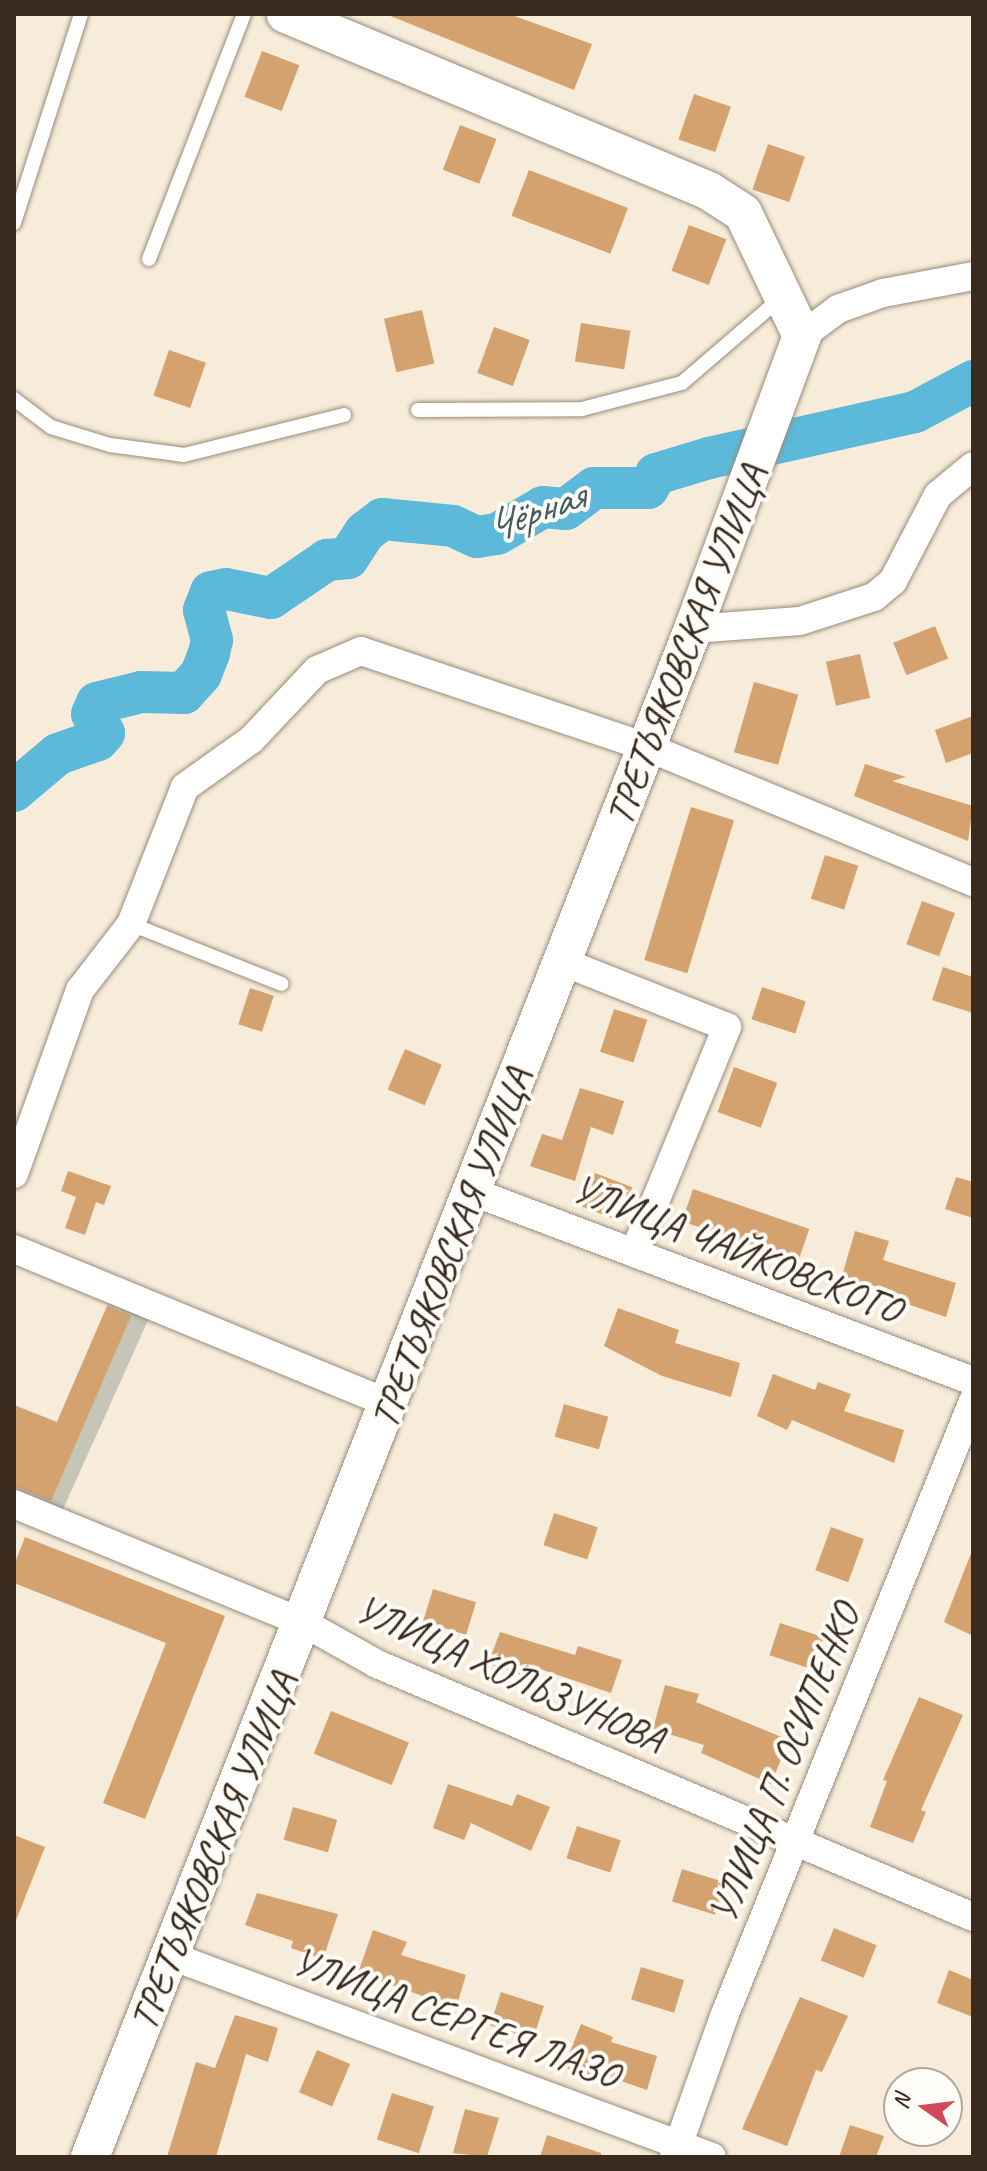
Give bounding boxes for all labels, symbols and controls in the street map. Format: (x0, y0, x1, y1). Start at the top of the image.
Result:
street label: ТРЕТЬЯКОВСКАЯ УЛИЦА (596, 459, 776, 831)
water label: Чёрная (479, 471, 591, 553)
street label: ТРЕТЬЯКОВСКАЯ УЛИЦА (361, 1062, 541, 1434)
street label: УЛИЦА ЧАЙКОВСКОГО (566, 1164, 908, 1334)
street label: УЛИЦА ХОЛЬЗУНОВА (348, 1584, 672, 1764)
street label: УЛИЦА П. ОСИПЕНКО (698, 1597, 870, 1929)
street label: ТРЕТЬЯКОВСКАЯ УЛИЦА (120, 1666, 306, 2036)
street label: УЛИЦА СЕРГЕЯ ЛАЗО (289, 1937, 623, 2099)
north arrow (883, 2067, 963, 2147)
text: N (886, 2092, 917, 2112)

